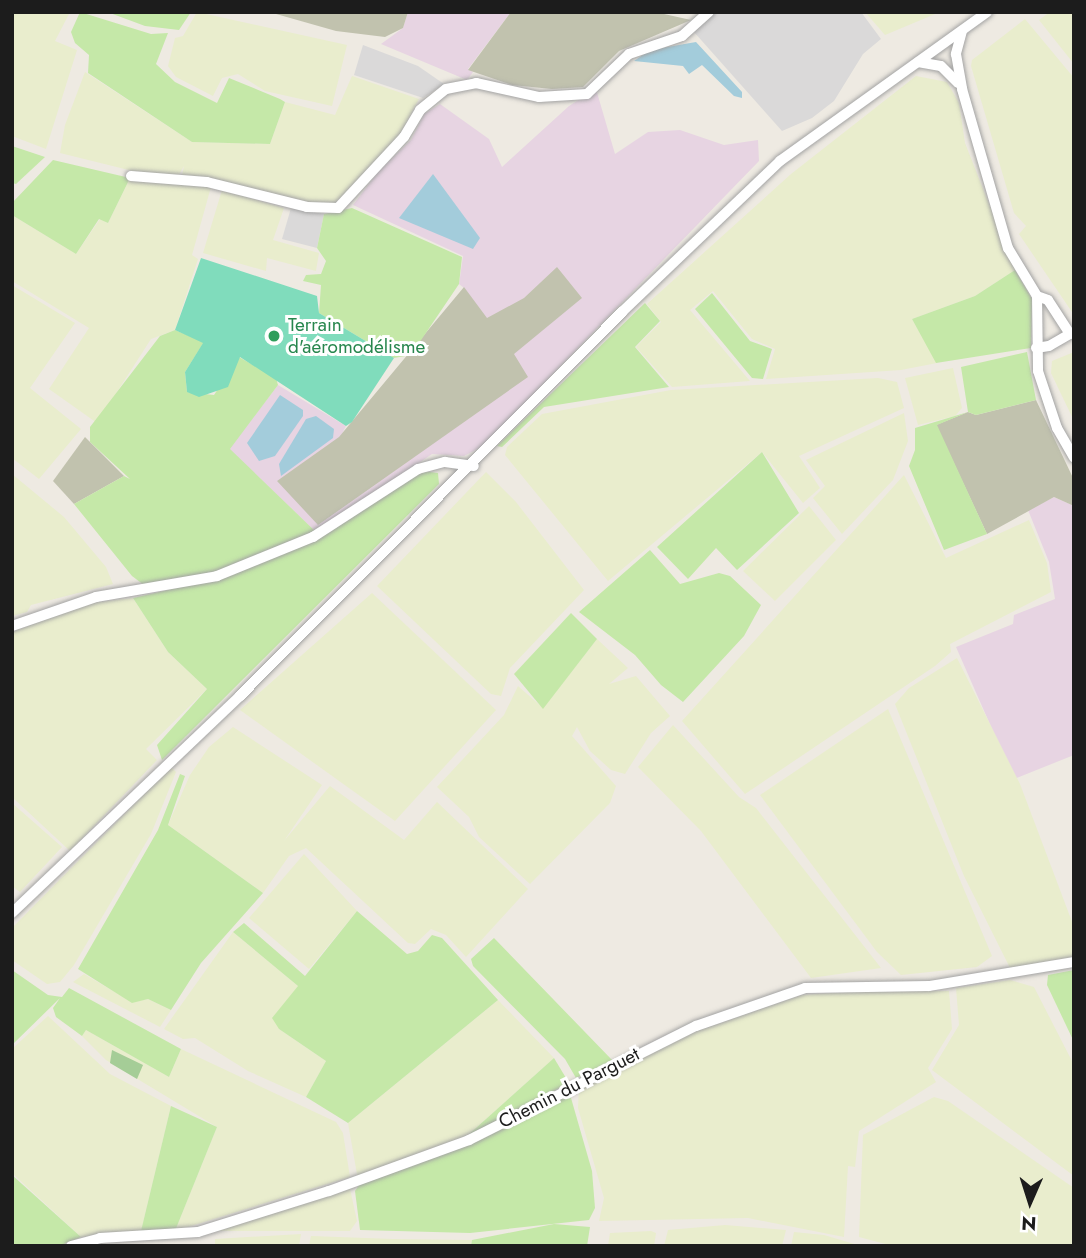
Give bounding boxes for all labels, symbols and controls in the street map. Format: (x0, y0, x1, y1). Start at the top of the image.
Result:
place label: Terrain d'aéromodélisme (288, 314, 425, 358)
marker: Terrain d'aéromodélisme (266, 328, 282, 344)
street label: Chemin du Parguet (495, 1043, 643, 1133)
north arrow (995, 1167, 1065, 1237)
text: N (1021, 1210, 1037, 1237)

